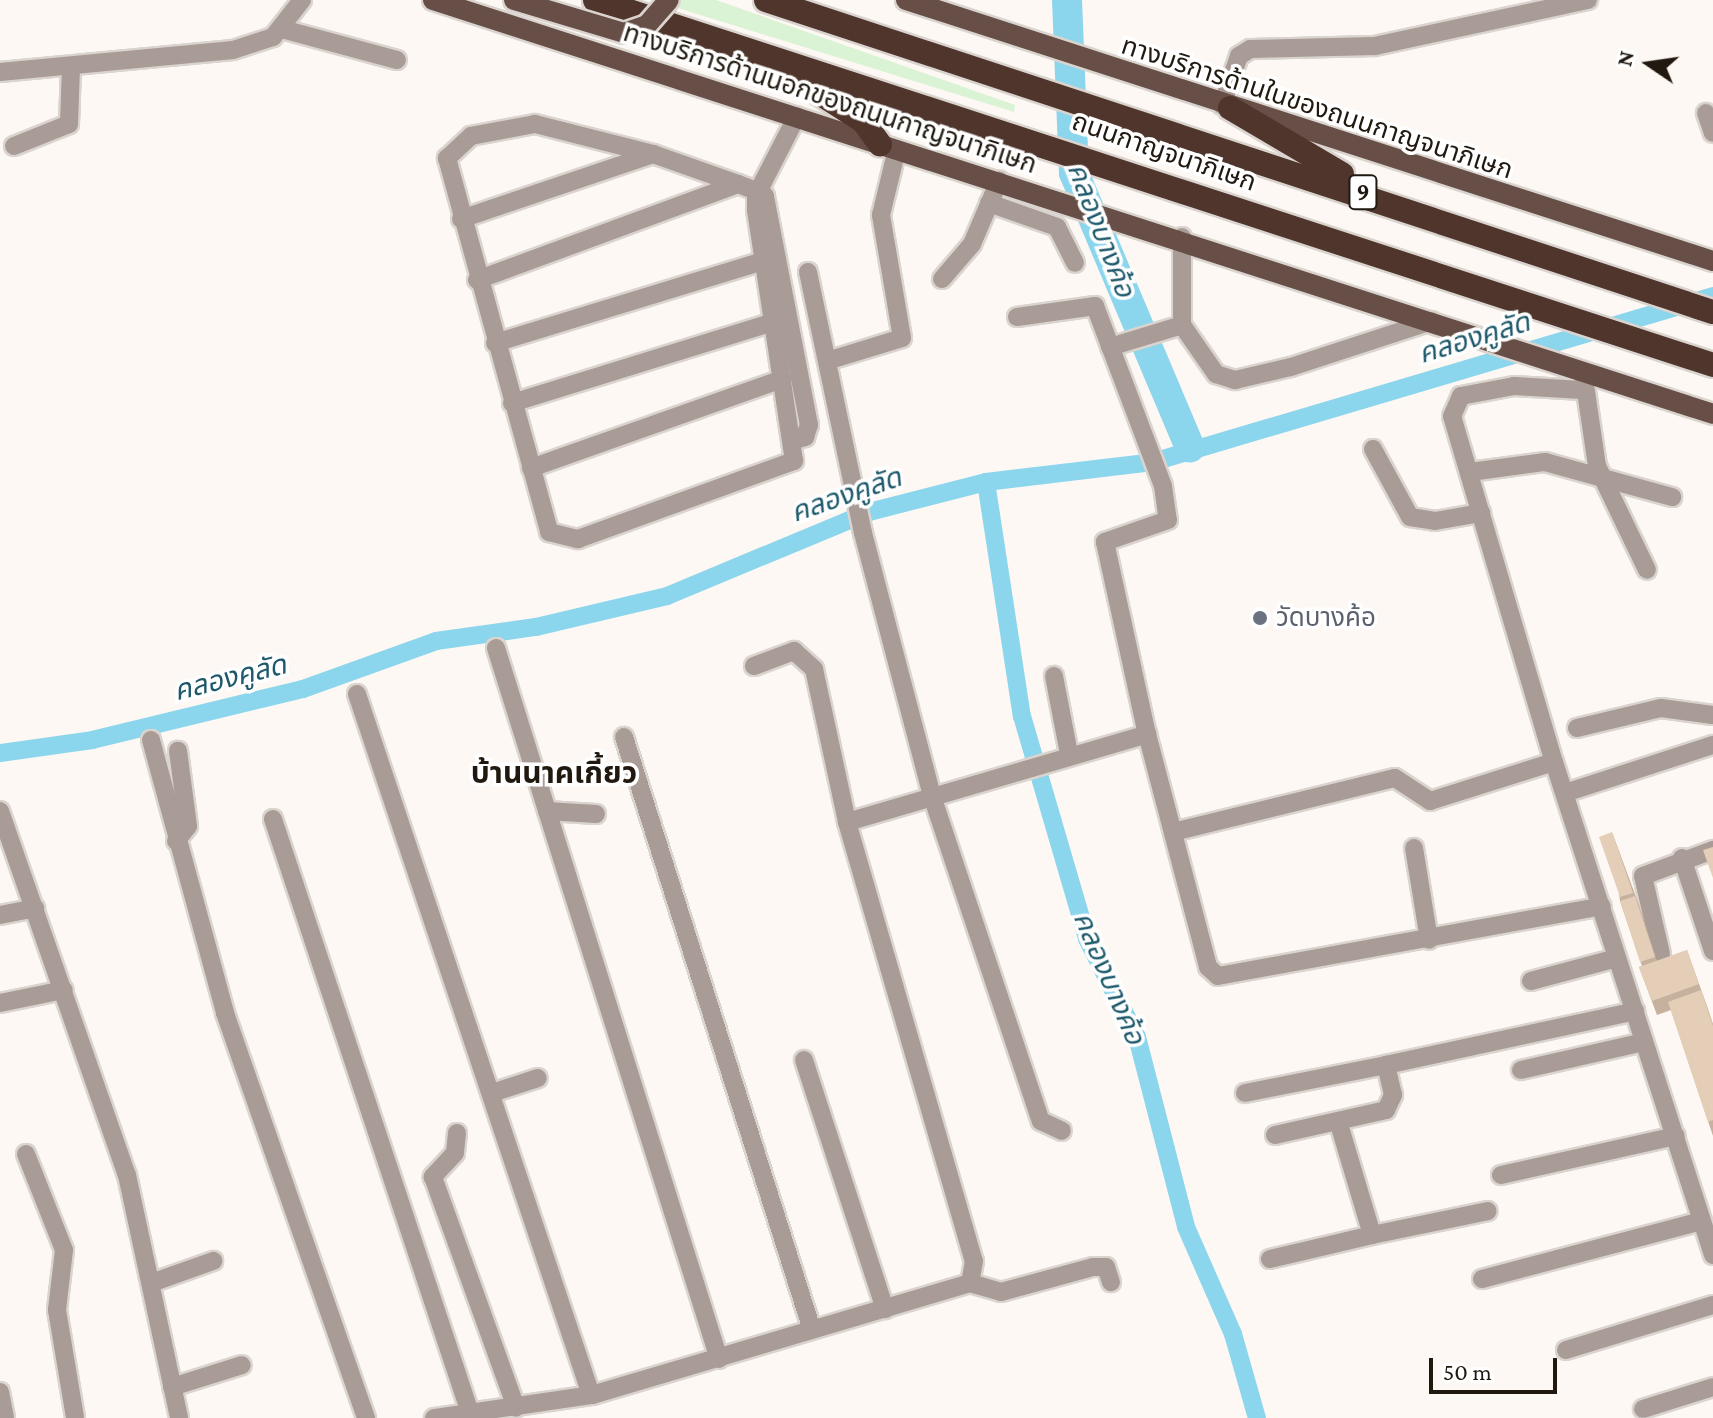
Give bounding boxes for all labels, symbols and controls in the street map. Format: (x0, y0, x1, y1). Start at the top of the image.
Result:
street label: ทางบริการด้านนอกของถนนกาญจนาภิเษก (619, 17, 1041, 181)
north arrow (1609, 24, 1689, 104)
street label: ทางบริการด้านในของถนนกาญจนาภิเษก (1117, 30, 1517, 186)
text: N (1611, 48, 1639, 69)
street label: ถนนกาญจนาภิเษก (1068, 106, 1260, 198)
water label: คลองบางค้อ (1060, 158, 1142, 302)
road number: 9 (1347, 172, 1379, 212)
water label: คลองคูลัด (1414, 305, 1534, 371)
water label: คลองคูลัด (786, 460, 906, 530)
place label: วัดบางค้อ (1276, 602, 1376, 634)
marker: วัดบางค้อ (1251, 609, 1269, 627)
water label: คลองคูลัด (170, 648, 290, 708)
district label: บ้านนาคเกี้ยว (471, 755, 637, 791)
water label: คลองบางค้อ (1066, 907, 1152, 1049)
scale bar (1433, 1342, 1561, 1392)
text: 50 m (1443, 1358, 1492, 1385)

